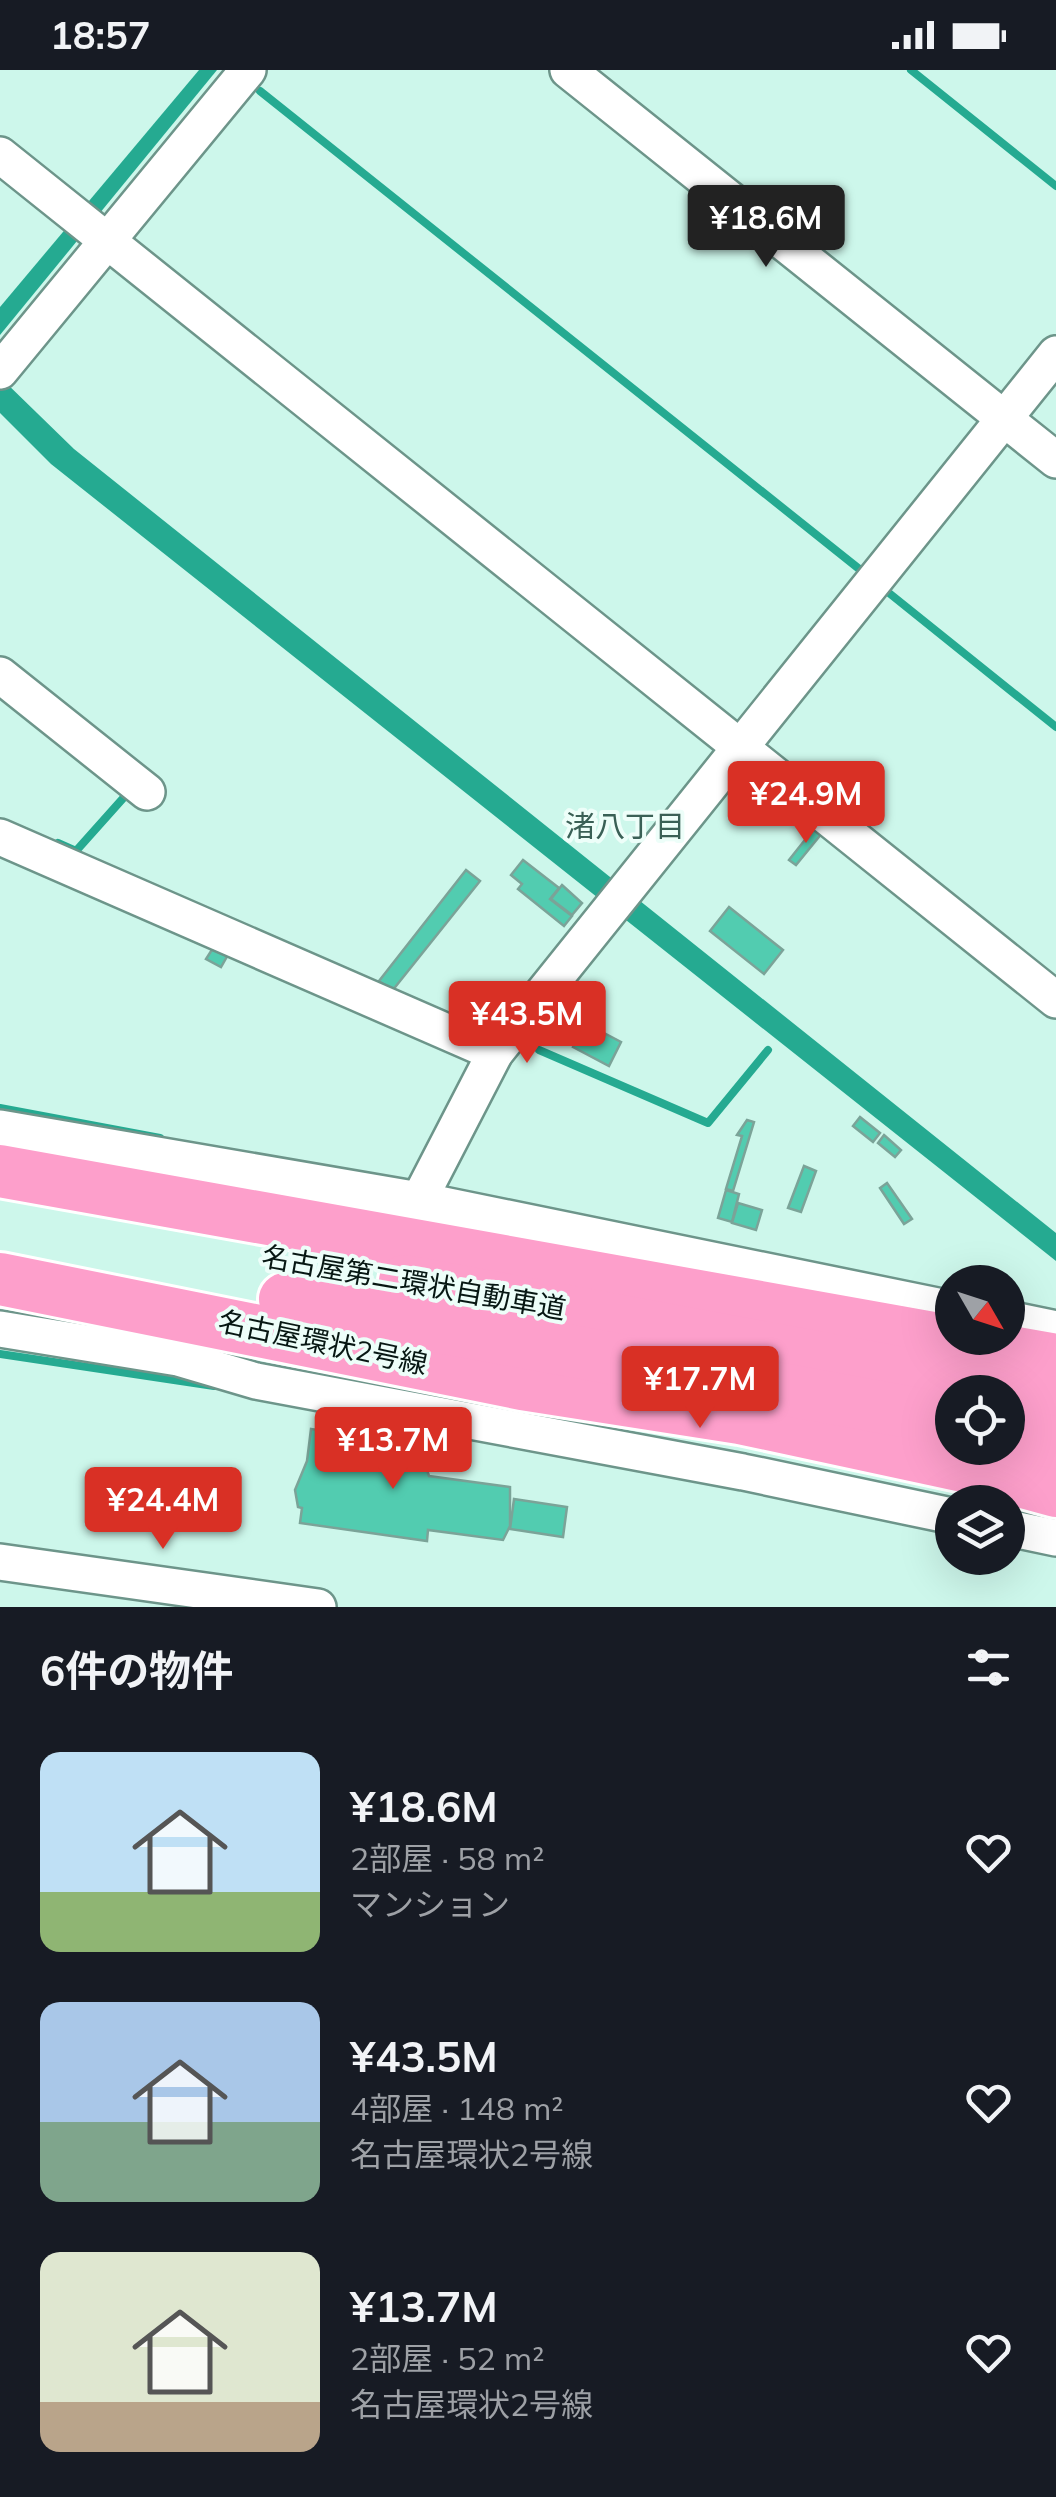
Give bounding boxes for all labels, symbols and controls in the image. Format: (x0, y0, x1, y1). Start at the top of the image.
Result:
text: 18:57 (50, 11, 151, 59)
pin: ¥18.6M (685, 185, 847, 270)
text: ¥18.6M (710, 197, 822, 237)
pin: ¥24.9M (725, 761, 887, 846)
text: ¥24.9M (750, 773, 862, 813)
district label: 渚八丁目 (565, 807, 685, 845)
pin: ¥43.5M (446, 981, 608, 1066)
text: ¥43.5M (471, 993, 583, 1033)
street label: 名古屋第二環状自動車道 (259, 1238, 569, 1326)
north arrow (935, 1265, 1025, 1355)
map controls (935, 1265, 1025, 1575)
street label: 名古屋環状2号線 (215, 1303, 431, 1381)
pin: ¥17.7M (619, 1346, 781, 1431)
text: ¥17.7M (644, 1358, 756, 1398)
button: locate (935, 1375, 1025, 1465)
pin: ¥13.7M (312, 1407, 474, 1492)
text: ¥13.7M (337, 1419, 449, 1459)
pin: ¥24.4M (82, 1467, 244, 1552)
text: ¥24.4M (107, 1479, 219, 1519)
button: layers (935, 1485, 1025, 1575)
icon: filters (961, 1640, 1016, 1695)
text: 6件の物件 (40, 1644, 233, 1697)
text: ¥18.6M (350, 1780, 498, 1833)
icon: home (120, 1792, 240, 1912)
icon: heart (961, 1825, 1016, 1880)
text: 2部屋 · 58 m² (350, 1838, 544, 1878)
text: マンション (350, 1884, 510, 1924)
text: ¥43.5M (350, 2030, 498, 2083)
icon: home (120, 2042, 240, 2162)
icon: heart (961, 2075, 1016, 2130)
text: 4部屋 · 148 m² (350, 2088, 564, 2128)
text: 名古屋環状2号線 (350, 2134, 593, 2174)
text: ¥13.7M (350, 2280, 498, 2333)
icon: home (120, 2292, 240, 2412)
icon: heart (961, 2325, 1016, 2380)
text: 2部屋 · 52 m² (350, 2338, 544, 2378)
text: 名古屋環状2号線 (350, 2384, 593, 2424)

